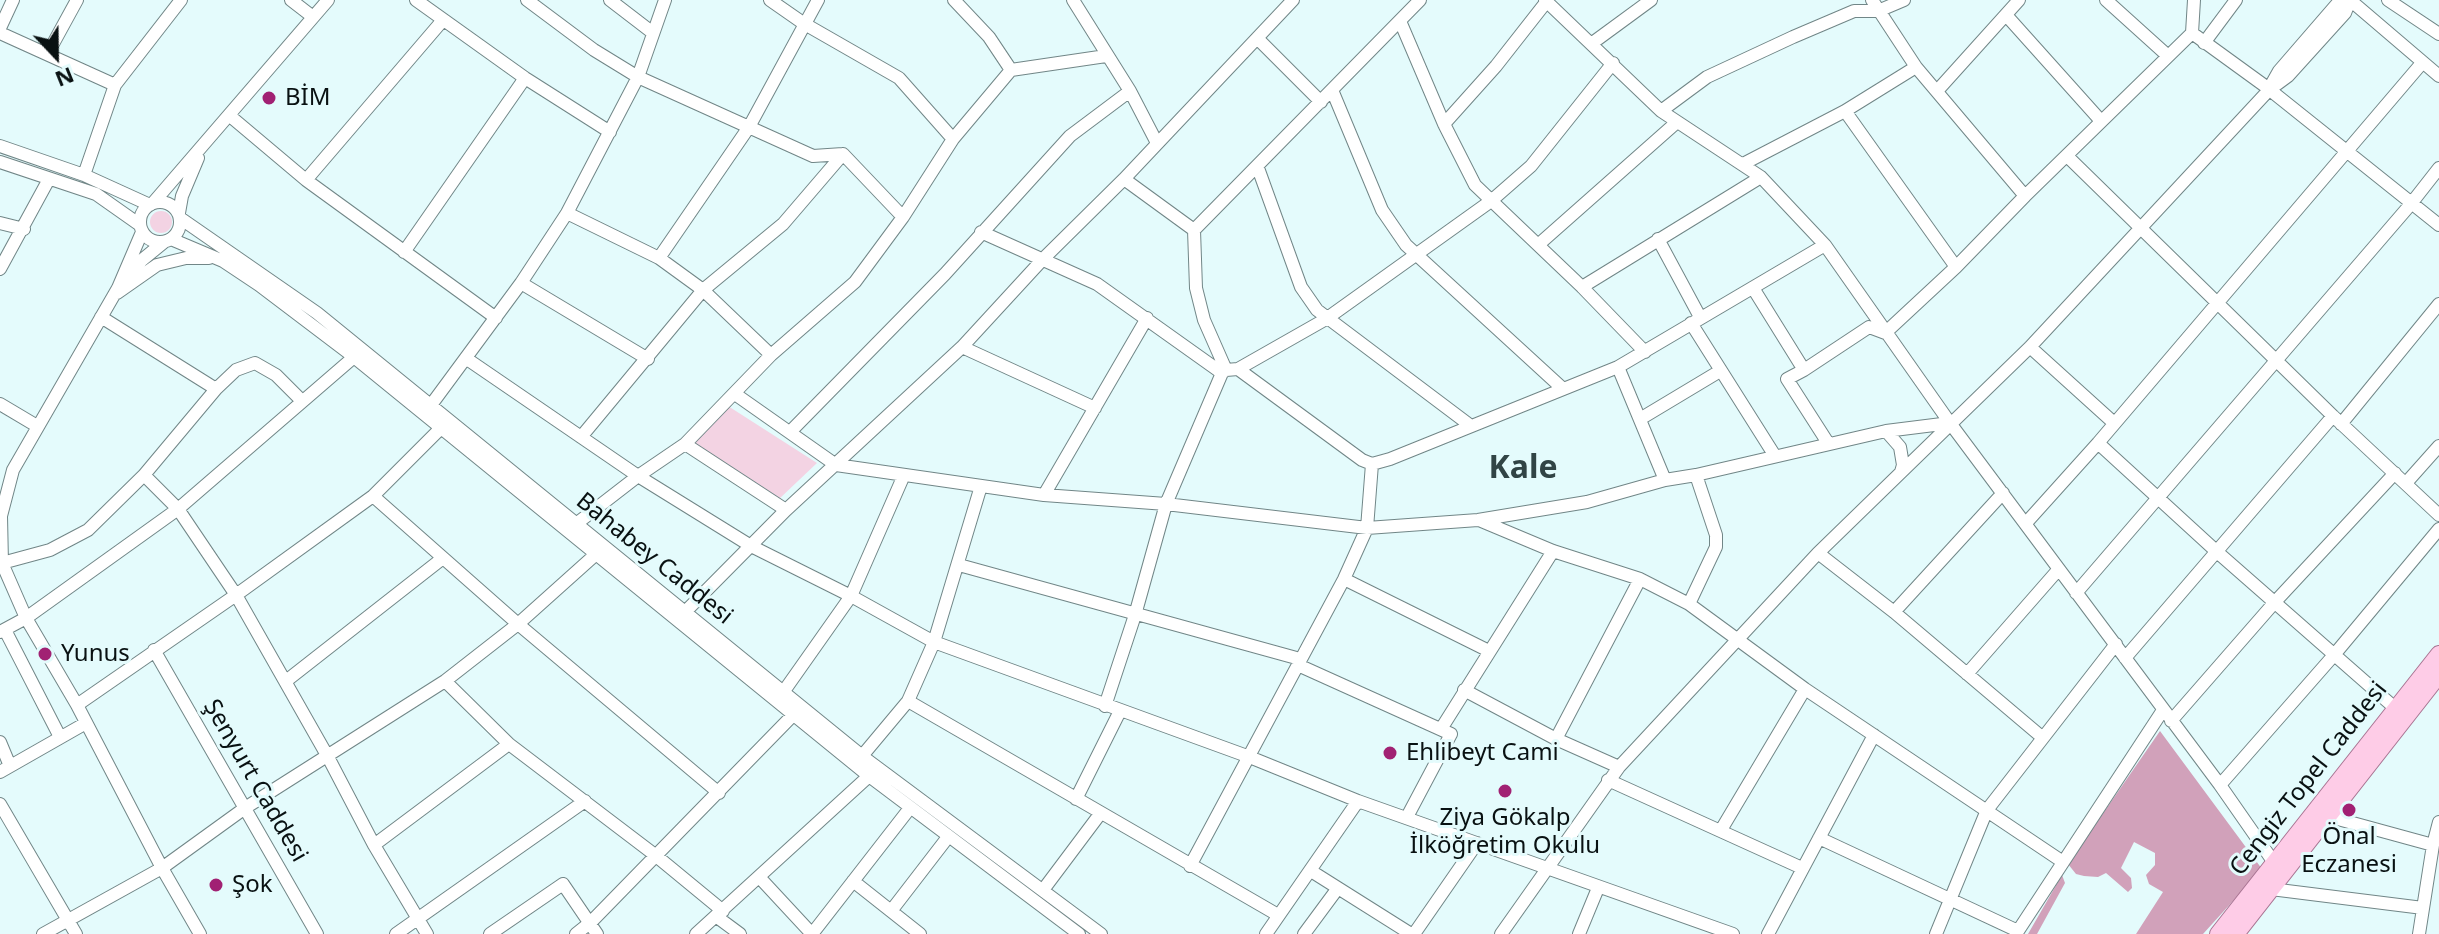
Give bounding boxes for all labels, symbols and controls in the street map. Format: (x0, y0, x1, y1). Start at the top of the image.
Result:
north arrow (16, 16, 96, 96)
text: N (51, 61, 79, 96)
place label: BİM (285, 84, 331, 112)
marker: BİM (260, 89, 278, 107)
district label: Kale (1488, 450, 1558, 488)
street label: Bahabey Caddesi (570, 487, 738, 631)
place label: Yunus (61, 640, 130, 668)
marker: Yunus (36, 645, 54, 663)
street label: Cengiz Topel Caddesi (2224, 676, 2394, 882)
street label: Şenyurt Caddesi (197, 695, 313, 867)
place label: Ehlibeyt Cami (1406, 739, 1559, 767)
marker: Ehlibeyt Cami (1381, 744, 1399, 762)
marker: Ziya Gökalp İlköğretim Okulu (1496, 782, 1514, 800)
marker: Önal Eczanesi (2340, 801, 2358, 819)
place label: Ziya Gökalp İlköğretim Okulu (1410, 804, 1600, 860)
place label: Önal Eczanesi (2301, 823, 2397, 879)
place label: Şok (232, 871, 273, 899)
marker: Şok (207, 876, 225, 894)

